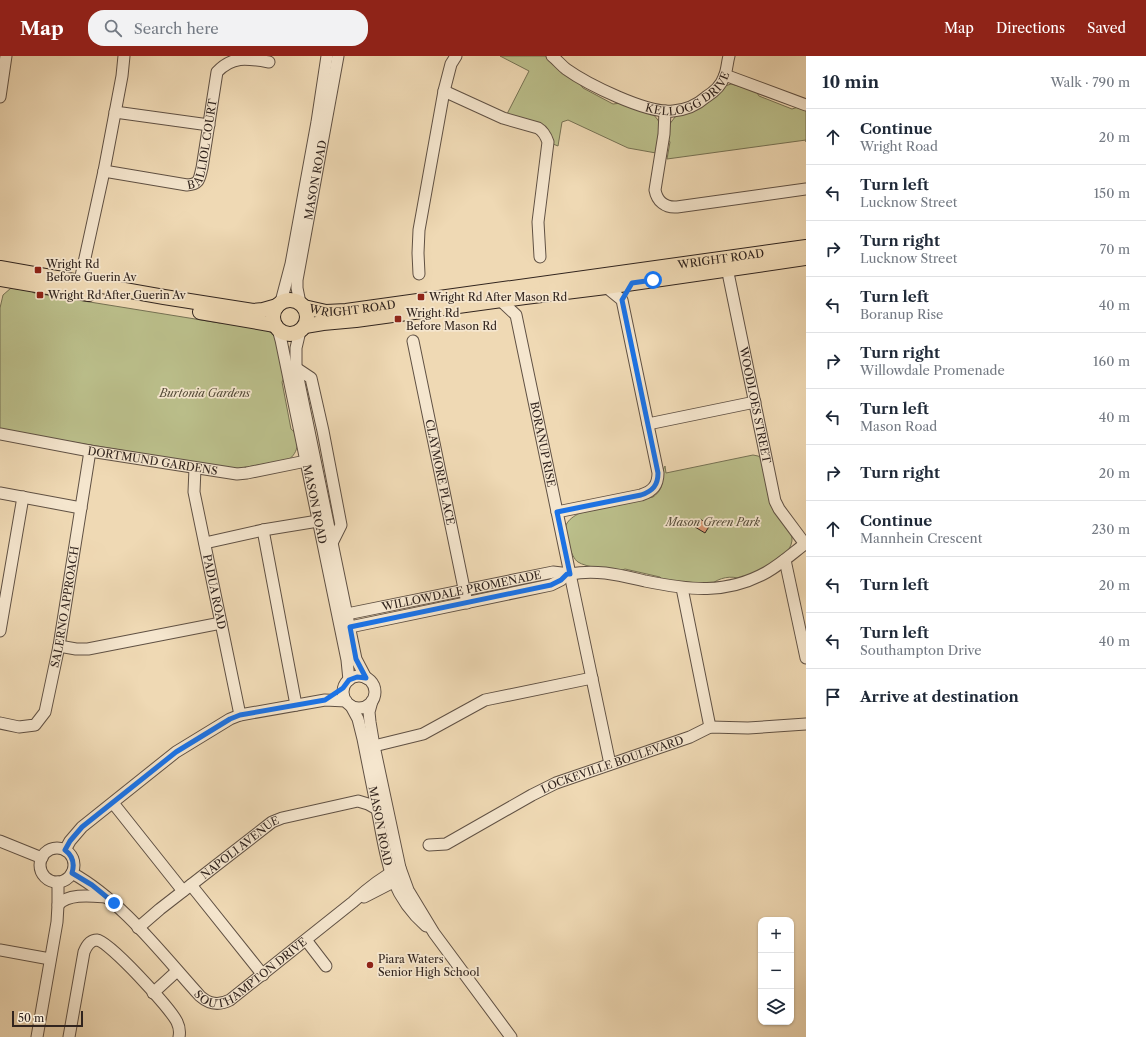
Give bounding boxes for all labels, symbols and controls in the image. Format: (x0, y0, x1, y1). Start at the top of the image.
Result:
search box (88, 10, 368, 46)
text: Map (20, 17, 64, 40)
icon: search (102, 17, 124, 39)
text: Search here (134, 19, 219, 38)
text: Map (944, 19, 974, 37)
text: Directions (996, 19, 1065, 37)
text: Saved (1087, 19, 1126, 37)
street label: KELLOGG DRIVE (644, 69, 733, 118)
text: 10 min (822, 72, 879, 92)
text: Walk · 790 m (1051, 74, 1130, 90)
street label: BALLIOL COURT (186, 97, 220, 192)
text: Continue (860, 119, 932, 138)
icon: ahead (822, 126, 844, 148)
text: 20 m (1099, 129, 1130, 145)
text: Wright Road (860, 138, 938, 154)
street label: MASON ROAD (301, 139, 329, 221)
text: Turn left (860, 175, 929, 194)
icon: left (822, 182, 844, 204)
text: 150 m (1094, 185, 1130, 201)
text: Lucknow Street (860, 194, 957, 210)
text: Turn right (860, 231, 940, 250)
icon: right (822, 238, 844, 260)
text: 70 m (1100, 241, 1130, 257)
street label: WRIGHT ROAD (676, 246, 765, 272)
text: Lucknow Street (860, 250, 957, 266)
place label: Wright Rd Before Guerin Av (45, 257, 138, 284)
marker: Wright Rd Before Guerin Av (33, 265, 43, 275)
route start (644, 271, 662, 289)
text: Turn left (860, 287, 929, 306)
place label: Wright Rd After Guerin Av (47, 288, 187, 302)
marker: Wright Rd After Guerin Av (35, 290, 45, 300)
place label: Wright Rd After Mason Rd (428, 290, 567, 304)
marker: Wright Rd After Mason Rd (416, 292, 426, 302)
icon: left (822, 294, 844, 316)
street label: WRIGHT ROAD (307, 297, 397, 320)
text: 40 m (1099, 297, 1130, 313)
place label: Wright Rd Before Mason Rd (405, 306, 497, 333)
text: Boranup Rise (860, 306, 943, 322)
marker: Wright Rd Before Mason Rd (393, 314, 403, 324)
text: Turn right (860, 343, 940, 362)
street label: WOODLOES STREET (736, 345, 774, 465)
icon: right (822, 350, 844, 372)
text: 160 m (1093, 353, 1130, 369)
text: Willowdale Promenade (860, 362, 1005, 378)
park label: Burtonia Gardens (159, 386, 251, 400)
text: Turn left (860, 399, 929, 418)
street label: BORANUP RISE (527, 400, 559, 489)
icon: left (822, 406, 844, 428)
text: 40 m (1099, 409, 1130, 425)
street label: CLAYMORE PLACE (422, 418, 458, 527)
text: Mason Road (860, 418, 937, 434)
street label: DORTMUND GARDENS (87, 444, 219, 478)
icon: right (822, 462, 844, 484)
street label: MASON ROAD (300, 463, 330, 545)
text: Turn right (860, 463, 940, 482)
text: 20 m (1099, 465, 1130, 481)
text: Continue (860, 511, 932, 530)
park label: Mason Green Park (664, 515, 760, 529)
icon: ahead (822, 518, 844, 540)
text: 230 m (1092, 521, 1130, 537)
text: Mannhein Crescent (860, 530, 982, 546)
street label: SALERNO APPROACH (48, 545, 82, 669)
street label: PADUA ROAD (200, 553, 229, 631)
street label: WILLOWDALE PROMENADE (380, 567, 543, 614)
icon: left (822, 574, 844, 596)
text: Turn left (860, 575, 929, 594)
text: 20 m (1099, 577, 1130, 593)
text: Turn left (860, 623, 929, 642)
icon: left (822, 630, 844, 652)
text: 40 m (1099, 633, 1130, 649)
text: Southampton Drive (860, 642, 981, 658)
icon: arrive (822, 686, 844, 708)
text: Arrive at destination (860, 687, 1019, 706)
street label: LOCKEVILLE BOULEVARD (539, 733, 685, 796)
street label: MASON ROAD (366, 785, 395, 867)
street label: NAPOLI AVENUE (198, 813, 281, 882)
route end (105, 894, 123, 912)
map controls (758, 917, 794, 1025)
button: + (758, 917, 794, 953)
street label: SOUTHAMPTON DRIVE (191, 934, 310, 1011)
place label: Piara Waters Senior High School (378, 952, 480, 979)
button: − (758, 953, 794, 989)
marker: Piara Waters Senior High School (365, 960, 375, 970)
button: layers (758, 989, 794, 1025)
scale bar (12, 1009, 83, 1028)
text: 50 m (18, 1011, 44, 1025)

